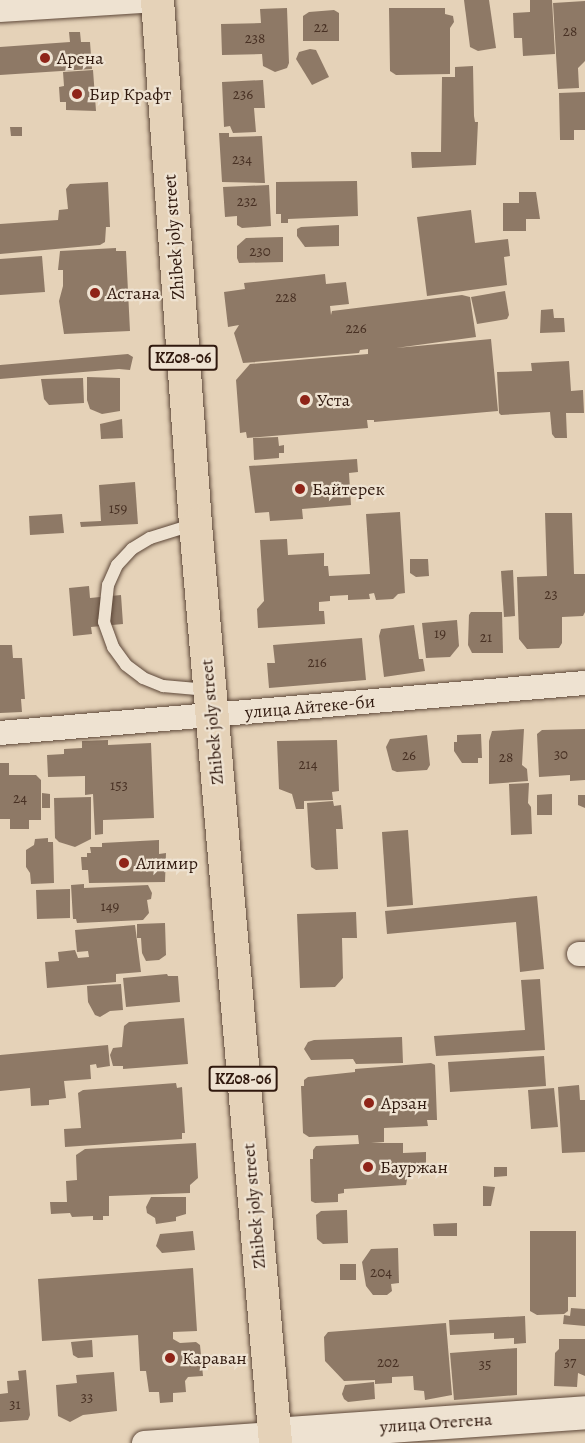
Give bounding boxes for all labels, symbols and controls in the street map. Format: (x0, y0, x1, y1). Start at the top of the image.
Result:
house number: 22 (314, 19, 328, 37)
house number: 28 (563, 23, 577, 41)
house number: 238 (245, 30, 265, 48)
place label: Арена (57, 47, 104, 69)
marker: Арена (38, 51, 52, 65)
place label: Бир Крафт (89, 83, 171, 105)
house number: 236 (233, 86, 253, 104)
marker: Бир Крафт (70, 87, 84, 101)
house number: 234 (232, 151, 252, 169)
street label: Zhibek joly street (159, 173, 189, 301)
house number: 232 (237, 193, 257, 211)
house number: 230 (249, 243, 271, 261)
place label: Астана (107, 282, 160, 304)
marker: Астана (88, 286, 102, 300)
house number: 228 (275, 289, 297, 307)
house number: 226 (345, 320, 367, 338)
road number: KZ08-06 (148, 345, 218, 371)
place label: Уста (317, 389, 350, 411)
marker: Уста (298, 393, 312, 407)
place label: Байтерек (312, 478, 385, 500)
marker: Байтерек (293, 482, 307, 496)
house number: 159 (109, 500, 127, 518)
house number: 23 (544, 586, 558, 604)
house number: 19 (434, 625, 446, 643)
house number: 21 (480, 629, 492, 647)
house number: 216 (307, 654, 327, 672)
street label: Zhibek joly street (196, 658, 228, 786)
street label: улица Айтеке-би (244, 691, 376, 723)
house number: 30 (554, 746, 568, 764)
house number: 26 (402, 747, 416, 765)
house number: 28 (499, 749, 513, 767)
house number: 214 (298, 756, 318, 774)
house number: 153 (110, 777, 128, 795)
house number: 24 (13, 790, 27, 808)
place label: Алимир (136, 852, 198, 874)
marker: Алимир (117, 856, 131, 870)
house number: 149 (101, 898, 119, 916)
road number: KZ08-06 (208, 1066, 278, 1092)
place label: Арзан (381, 1092, 427, 1114)
marker: Арзан (362, 1096, 376, 1110)
street label: Zhibek joly street (238, 1142, 270, 1270)
place label: Бауржан (380, 1156, 448, 1178)
marker: Бауржан (361, 1160, 375, 1174)
house number: 204 (370, 1264, 392, 1282)
place label: Караван (182, 1347, 247, 1369)
marker: Караван (163, 1351, 177, 1365)
house number: 202 (377, 1354, 399, 1372)
house number: 37 (564, 1354, 576, 1372)
house number: 35 (479, 1356, 491, 1374)
house number: 33 (81, 1389, 93, 1407)
house number: 31 (9, 1396, 21, 1414)
street label: улица Отегена (379, 1408, 493, 1438)

